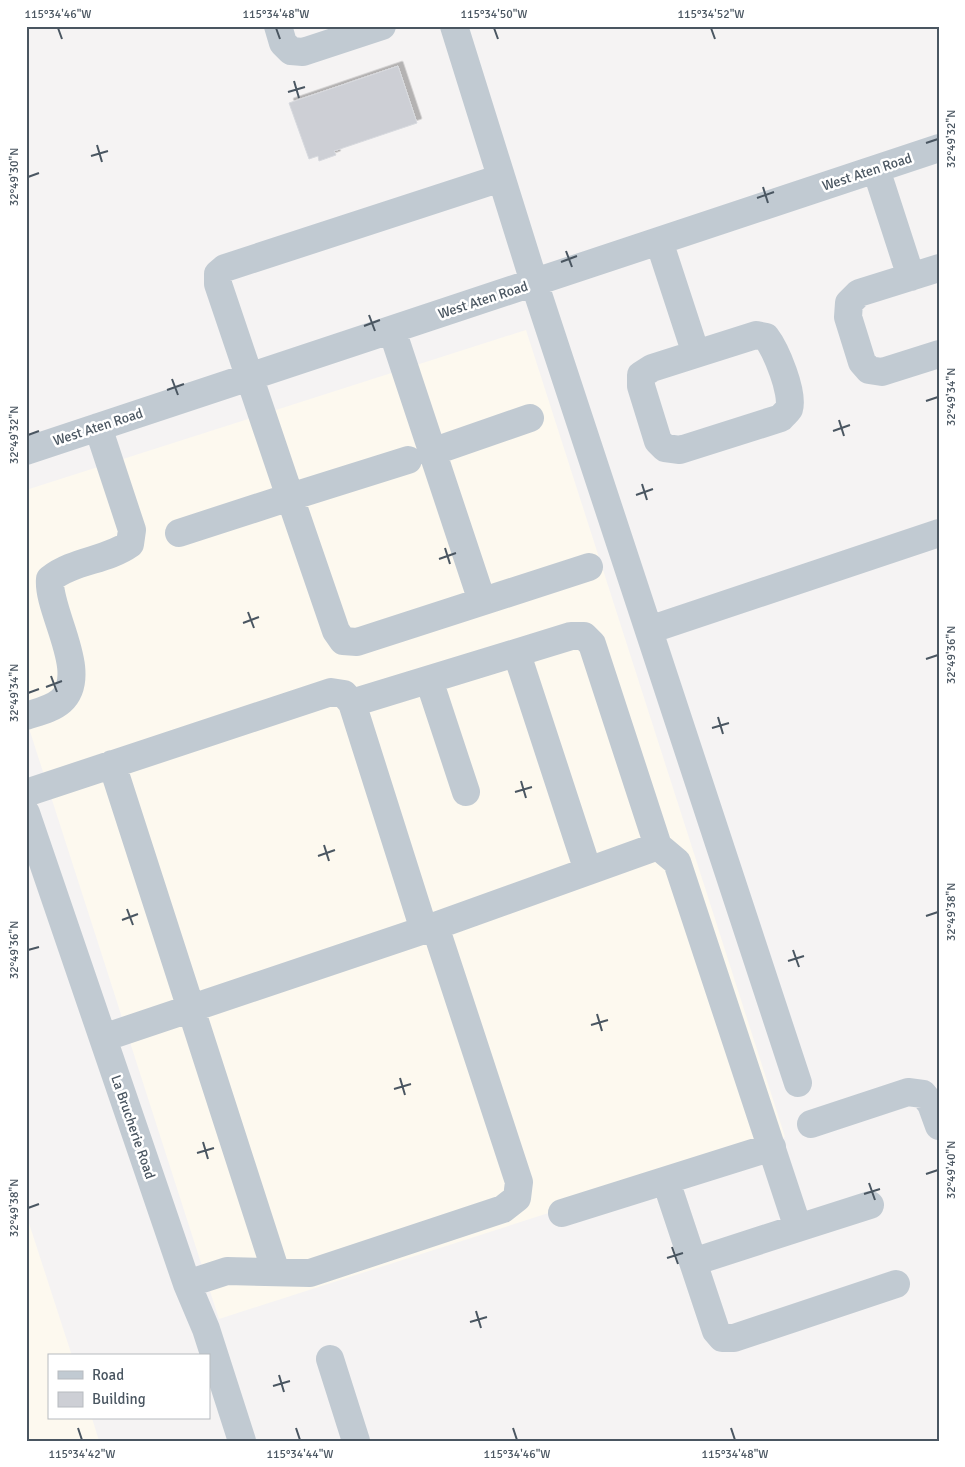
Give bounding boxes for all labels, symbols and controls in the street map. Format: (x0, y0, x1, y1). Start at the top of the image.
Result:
text: 115°34'46"W (24, 7, 92, 22)
text: 115°34'48"W (242, 7, 310, 22)
text: 115°34'50"W (460, 7, 528, 22)
text: 115°34'52"W (677, 7, 745, 22)
text: 32°49'32"N (944, 110, 959, 168)
text: 32°49'30"N (7, 148, 22, 206)
street label: West Aten Road (820, 150, 914, 194)
street label: West Aten Road (436, 278, 530, 322)
text: 32°49'34"N (944, 368, 959, 426)
street label: West Aten Road (51, 405, 145, 449)
text: 32°49'32"N (7, 406, 22, 464)
text: 32°49'36"N (944, 626, 959, 684)
text: 32°49'34"N (7, 664, 22, 722)
text: 32°49'38"N (944, 883, 959, 941)
text: 32°49'36"N (7, 921, 22, 979)
street label: La Brucherie Road (107, 1073, 159, 1181)
text: 32°49'40"N (944, 1141, 959, 1199)
text: 32°49'38"N (7, 1179, 22, 1237)
legend (48, 1354, 210, 1420)
text: Road (92, 1366, 124, 1384)
text: Building (92, 1390, 146, 1408)
text: 115°34'42"W (48, 1447, 116, 1462)
text: 115°34'44"W (266, 1447, 334, 1462)
text: 115°34'46"W (483, 1447, 551, 1462)
text: 115°34'48"W (701, 1447, 769, 1462)

